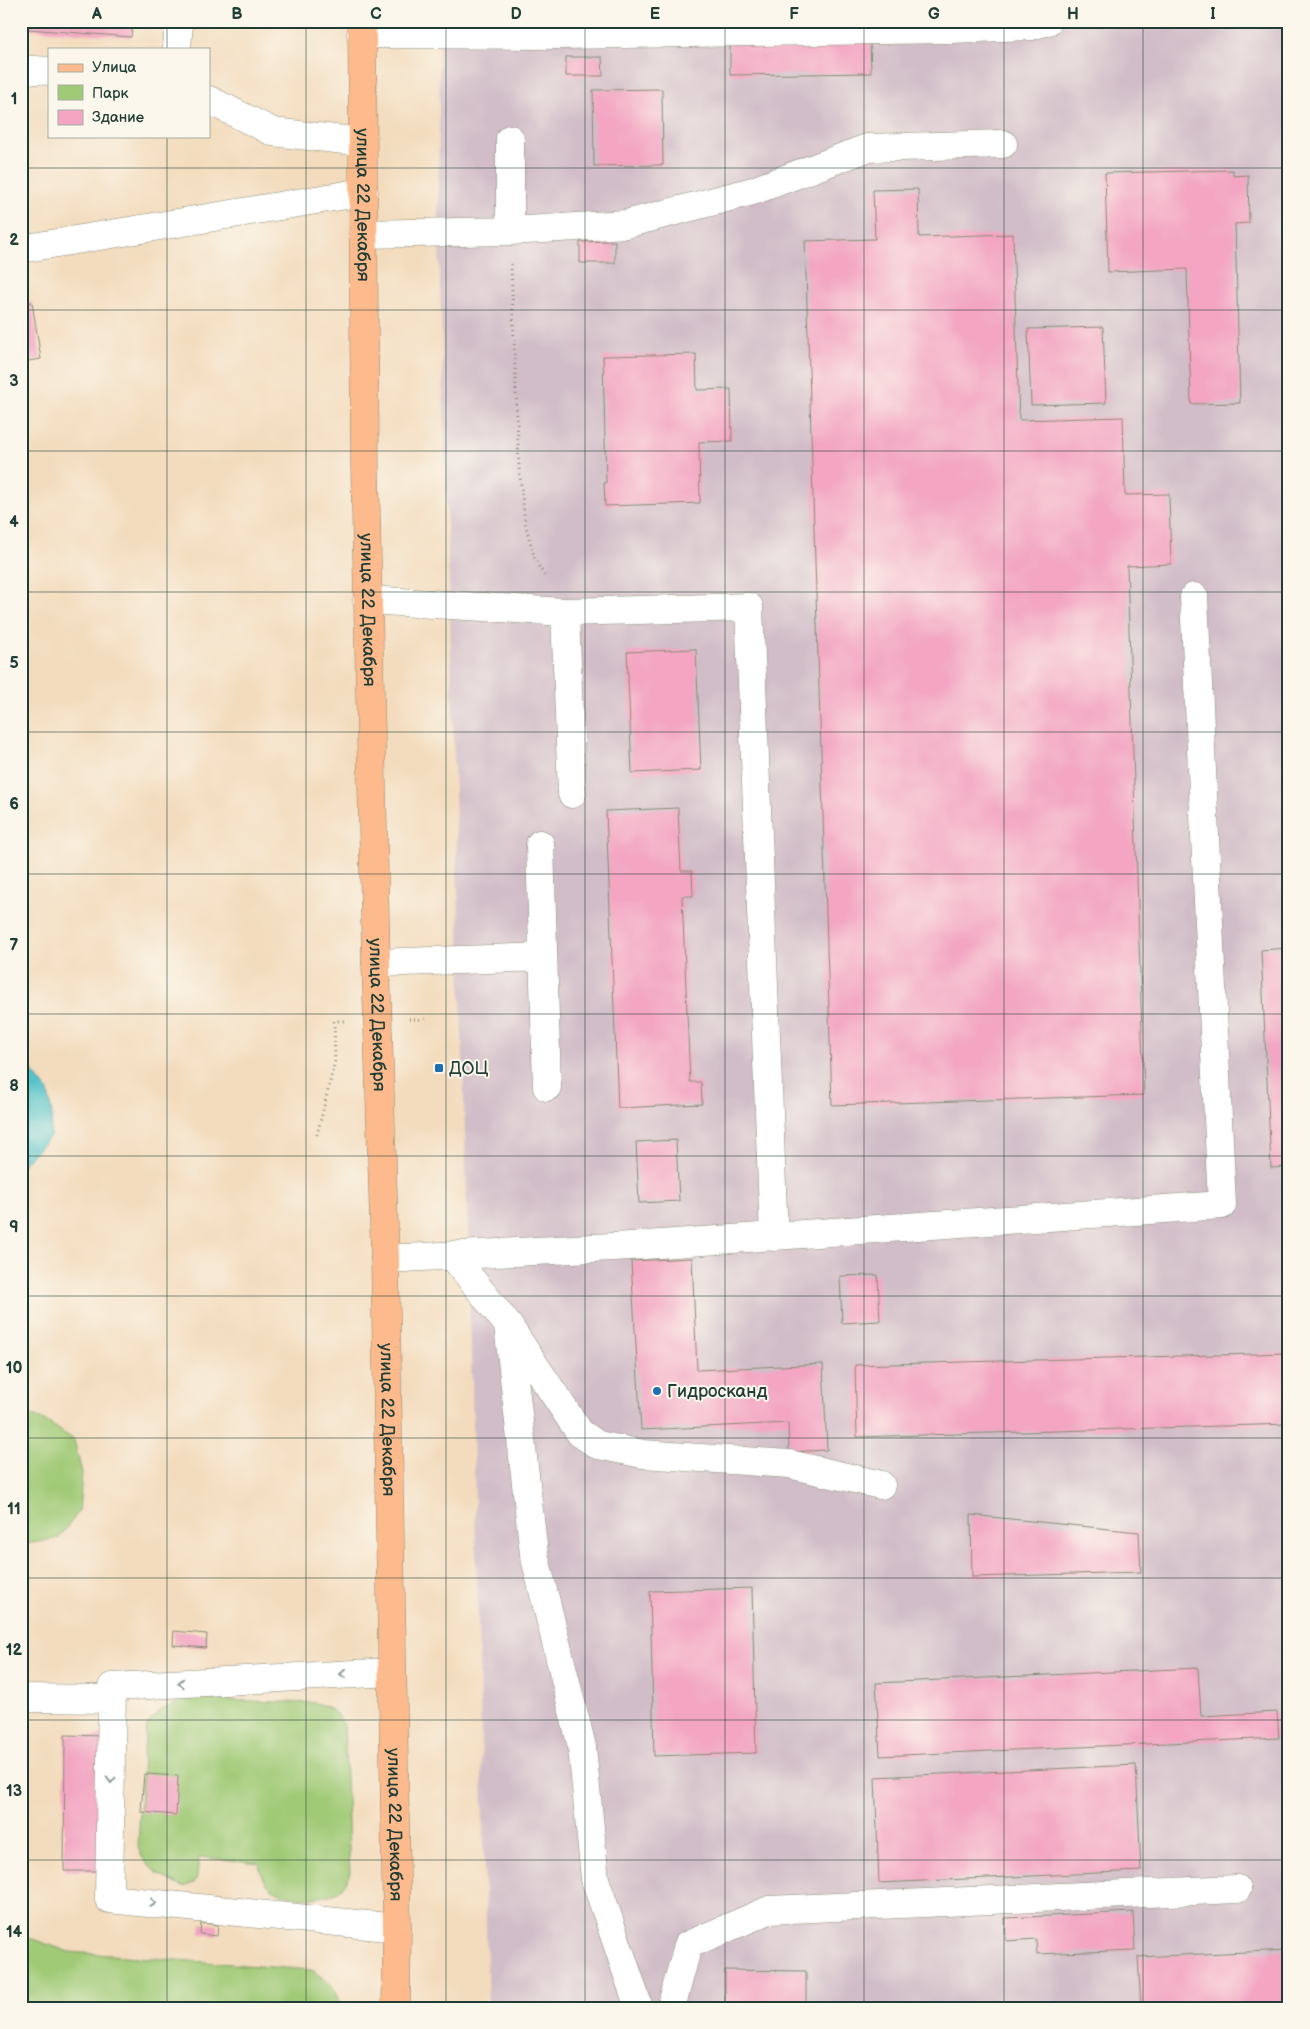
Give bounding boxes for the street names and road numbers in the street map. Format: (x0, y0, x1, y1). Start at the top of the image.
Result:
street label: улица 22 Декабря (352, 128, 374, 282)
street label: улица 22 Декабря (355, 533, 380, 687)
street label: улица 22 Декабря (364, 938, 390, 1092)
street label: улица 22 Декабря (376, 1343, 399, 1497)
street label: улица 22 Декабря (383, 1748, 407, 1902)

